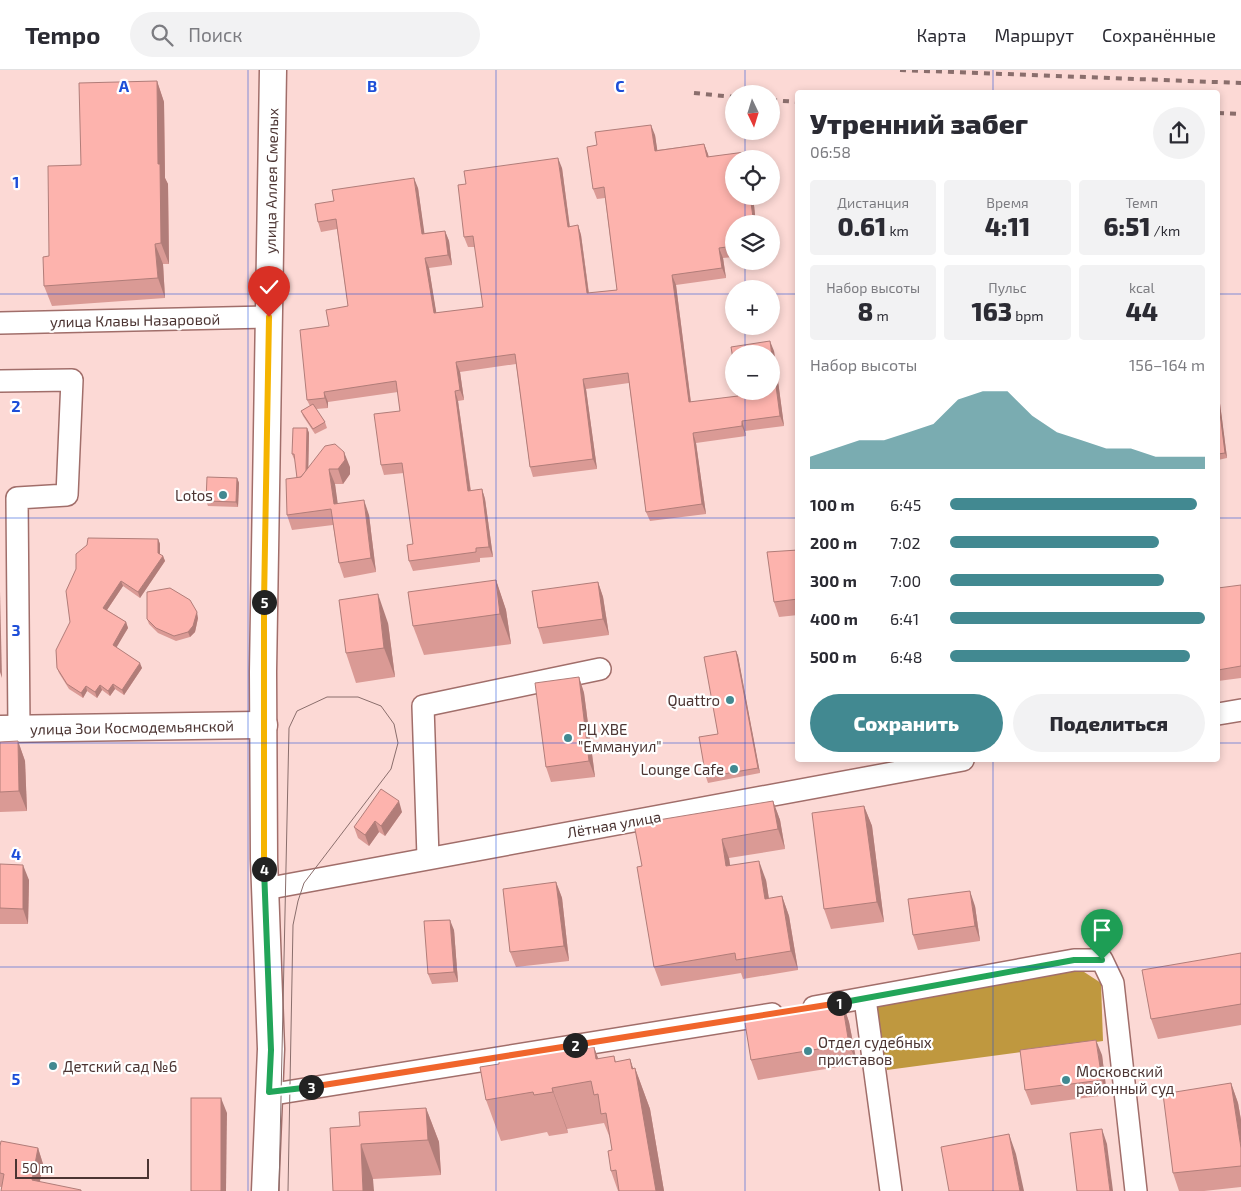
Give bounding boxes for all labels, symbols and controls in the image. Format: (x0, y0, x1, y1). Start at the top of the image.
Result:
search box (130, 12, 480, 57)
text: Tempo (25, 20, 100, 49)
icon: search (148, 21, 176, 49)
text: Поиск (188, 23, 243, 46)
text: Карта (916, 24, 966, 46)
text: Маршрут (994, 24, 1074, 46)
text: Сохранённые (1102, 24, 1216, 46)
text: A (119, 76, 130, 95)
text: B (367, 76, 377, 95)
text: C (615, 76, 625, 95)
north arrow (725, 85, 780, 140)
map controls (725, 85, 780, 400)
text: Утренний забег (810, 106, 1028, 140)
button: share (1153, 107, 1205, 159)
street label: улица Аллея Смелых (261, 108, 282, 254)
text: 06:58 (810, 142, 851, 161)
button: locate (725, 150, 780, 205)
text: 1 (13, 172, 19, 191)
text: Дистанция (837, 194, 909, 211)
text: Время (986, 194, 1029, 211)
text: Темп (1125, 194, 1158, 211)
text: 0.61 (838, 211, 886, 241)
text: 4:11 (985, 211, 1030, 241)
text: 6:51 (1103, 211, 1150, 241)
button: layers (725, 215, 780, 270)
text: km (886, 222, 909, 239)
text: /km (1150, 222, 1180, 239)
pin (248, 266, 290, 317)
icon: check (255, 273, 283, 301)
text: Набор высоты (826, 279, 920, 296)
text: Пульс (988, 279, 1027, 296)
text: kcal (1129, 279, 1155, 296)
button: + (725, 280, 780, 335)
text: 8 (858, 296, 873, 326)
text: 163 (971, 296, 1012, 326)
text: 44 (1126, 296, 1158, 326)
text: m (873, 307, 889, 324)
text: bpm (1012, 307, 1044, 324)
street label: улица Клавы Назаровой (50, 310, 220, 331)
button: − (725, 345, 780, 400)
text: Набор высоты (810, 355, 917, 374)
text: 156–164 m (1129, 355, 1205, 374)
text: 2 (11, 396, 21, 415)
place label: Lotos (175, 486, 213, 504)
marker: Lotos (217, 489, 229, 501)
text: 100 m (810, 495, 855, 514)
text: 6:45 (890, 495, 921, 514)
text: 200 m (810, 533, 857, 552)
text: 7:02 (890, 533, 921, 552)
text: 300 m (810, 571, 857, 590)
text: 7:00 (890, 571, 921, 590)
pin: 5 (252, 590, 276, 614)
text: 5 (261, 594, 268, 611)
text: 400 m (810, 609, 858, 628)
text: 6:41 (890, 609, 919, 628)
text: 3 (11, 620, 21, 639)
text: 500 m (810, 647, 857, 666)
text: 6:48 (890, 647, 922, 666)
place label: Quattro (667, 691, 720, 710)
marker: Quattro (724, 694, 736, 706)
button: Сохранить (810, 694, 1003, 752)
button: Поделиться (1013, 694, 1205, 752)
street label: улица Зои Космодемьянской (30, 716, 234, 739)
place label: РЦ ХВЕ "Еммануил" (578, 720, 662, 756)
marker: РЦ ХВЕ "Еммануил" (562, 732, 574, 744)
place label: Lounge Cafe (640, 760, 724, 778)
marker: Lounge Cafe (728, 763, 740, 775)
street label: Лётная улица (566, 807, 663, 842)
text: 4 (11, 844, 21, 863)
pin: 4 (252, 856, 276, 882)
text: 4 (260, 861, 269, 878)
pin (1081, 909, 1123, 960)
icon: arrive (1088, 916, 1116, 944)
pin: 1 (826, 990, 852, 1016)
text: 1 (836, 995, 843, 1012)
pin: 2 (562, 1032, 588, 1058)
place label: Отдел судебных приставов (818, 1033, 932, 1068)
text: 2 (571, 1037, 580, 1054)
marker: Отдел судебных приставов (802, 1045, 814, 1057)
place label: Детский сад №6 (63, 1057, 177, 1075)
marker: Детский сад №6 (47, 1060, 59, 1072)
place label: Московский районный суд (1076, 1062, 1175, 1098)
text: 5 (12, 1069, 21, 1088)
pin: 3 (298, 1074, 324, 1100)
marker: Московский районный суд (1060, 1074, 1072, 1086)
text: 3 (308, 1079, 315, 1096)
scale bar (15, 1156, 149, 1179)
text: 50 m (22, 1159, 53, 1176)

